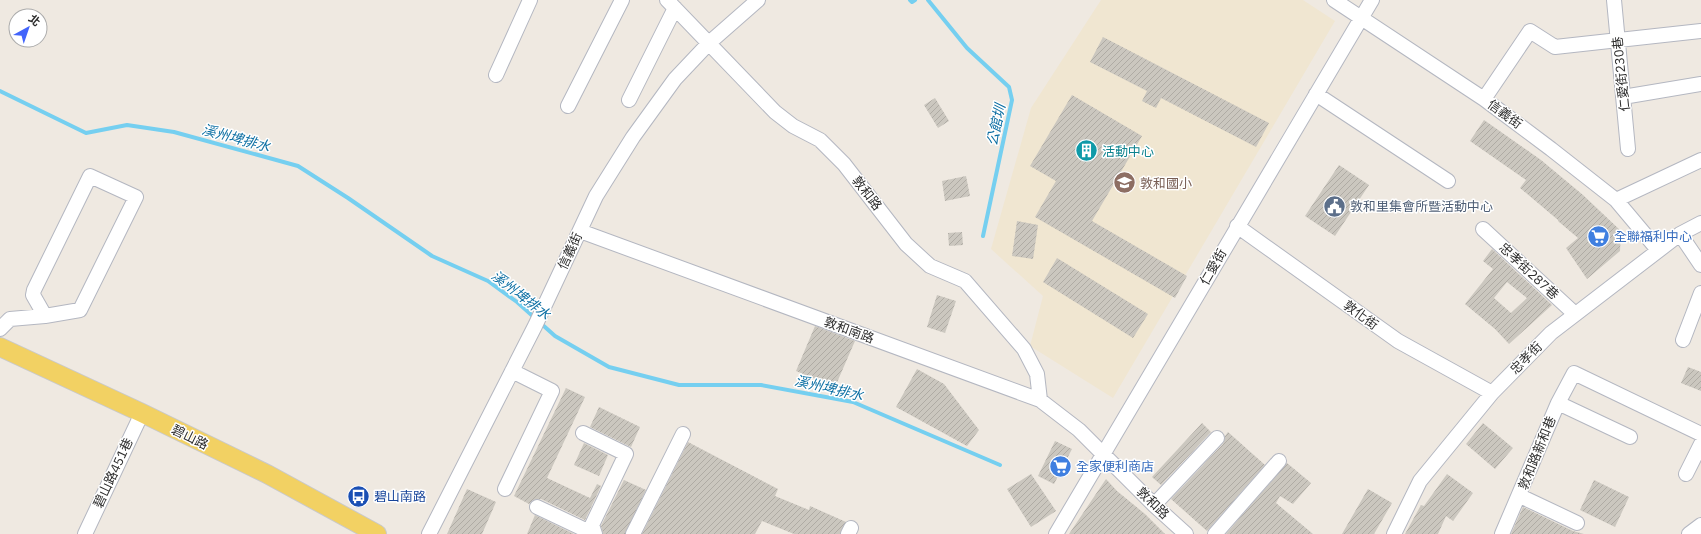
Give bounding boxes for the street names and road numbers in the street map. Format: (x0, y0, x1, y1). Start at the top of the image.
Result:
street label: 仁愛街230巷 (1609, 36, 1633, 112)
street label: 信義街 (1484, 96, 1526, 132)
street label: 敦和路 (848, 172, 886, 214)
street label: 信義街 (554, 230, 586, 272)
street label: 忠孝街287巷 (1496, 239, 1562, 303)
street label: 仁愛街 (1196, 246, 1230, 288)
street label: 敦化街 (1340, 297, 1382, 333)
street label: 敦和南路 (822, 313, 876, 347)
street label: 忠孝街 (1506, 338, 1546, 378)
street label: 敦和路新和巷 (1515, 414, 1559, 492)
street label: 碧山路 (169, 421, 211, 453)
street label: 碧山路451巷 (89, 435, 137, 511)
street label: 敦和路 (1133, 483, 1173, 523)

